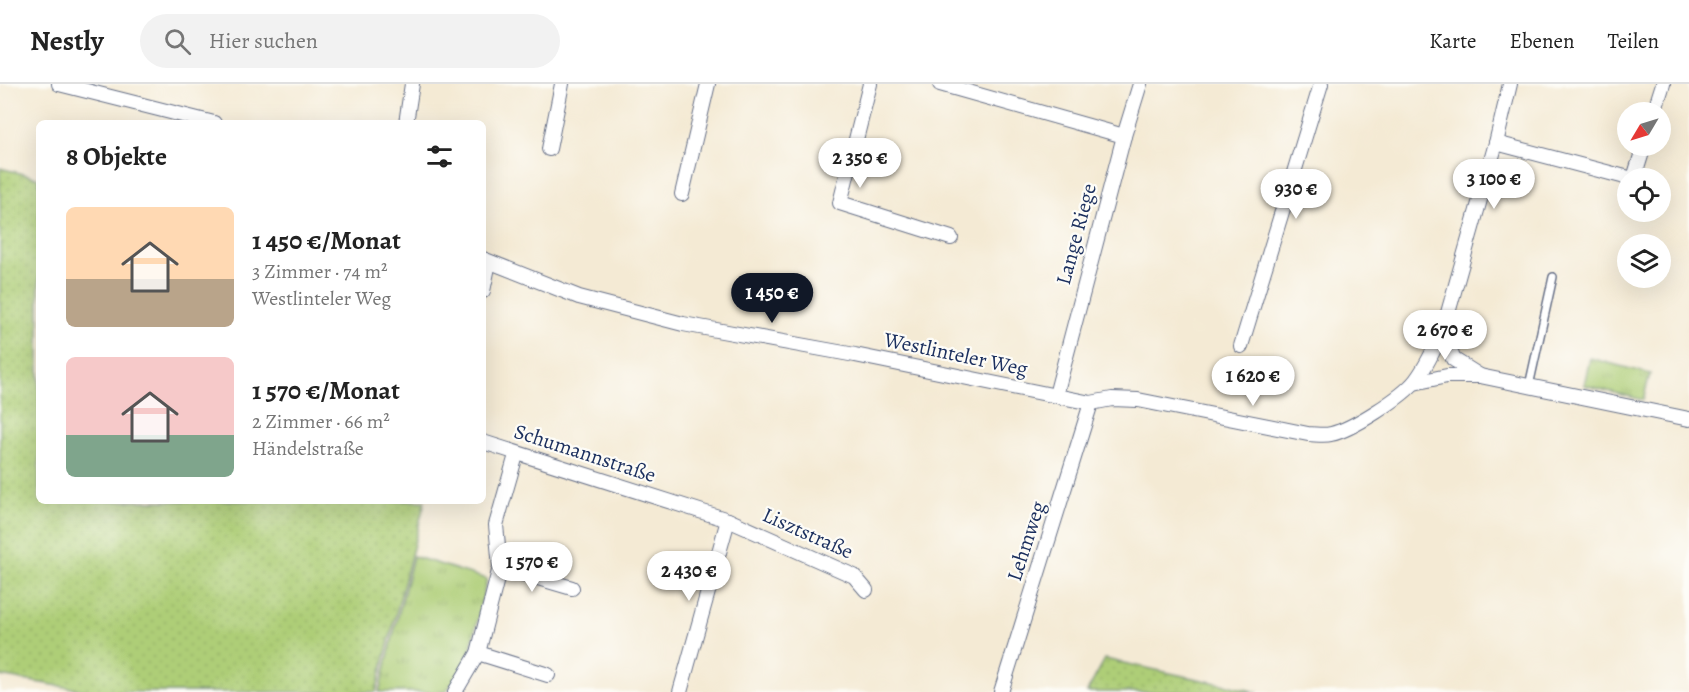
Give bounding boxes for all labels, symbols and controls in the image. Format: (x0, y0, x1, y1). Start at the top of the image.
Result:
search box (140, 14, 560, 68)
text: Nestly (30, 22, 104, 60)
icon: search (161, 25, 194, 58)
text: Hier suchen (209, 26, 318, 56)
text: Karte (1429, 27, 1477, 55)
text: Ebenen (1510, 27, 1574, 55)
text: Teilen (1607, 27, 1659, 55)
north arrow (1617, 102, 1671, 156)
map controls (1617, 102, 1671, 288)
pin: 2 350 € (805, 138, 915, 189)
text: 8 Objekte (66, 139, 167, 174)
icon: filters (423, 140, 456, 173)
text: 2 350 € (832, 144, 888, 171)
pin: 3 100 € (1439, 159, 1549, 210)
text: 3 100 € (1467, 165, 1521, 192)
button: locate (1617, 168, 1671, 222)
pin: 930 € (1254, 169, 1338, 220)
text: 930 € (1275, 175, 1317, 202)
street label: Lange Riege (1049, 180, 1103, 288)
text: 1 450 €/Monat (252, 223, 401, 258)
icon: home (114, 231, 186, 303)
button: layers (1617, 234, 1671, 288)
text: 3 Zimmer · 74 m² (252, 258, 388, 285)
pin: 1 450 € (717, 273, 827, 324)
text: 1 450 € (745, 279, 799, 306)
text: Westlinteler Weg (252, 285, 391, 312)
pin: 2 670 € (1390, 310, 1500, 361)
text: 2 670 € (1417, 316, 1473, 343)
street label: Westlinteler Weg (881, 325, 1031, 383)
pin: 1 620 € (1198, 356, 1308, 407)
text: 1 620 € (1226, 362, 1280, 389)
text: 1 570 €/Monat (252, 373, 400, 408)
icon: home (114, 381, 186, 453)
text: 2 Zimmer · 66 m² (252, 408, 390, 435)
street label: Schumannstraße (511, 417, 659, 489)
text: Händelstraße (252, 435, 364, 462)
street label: Lehmweg (1000, 497, 1052, 585)
street label: Lisztstraße (758, 501, 858, 565)
pin: 1 570 € (477, 542, 587, 593)
text: 1 570 € (506, 548, 558, 575)
pin: 2 430 € (634, 551, 744, 602)
text: 2 430 € (661, 557, 717, 584)

